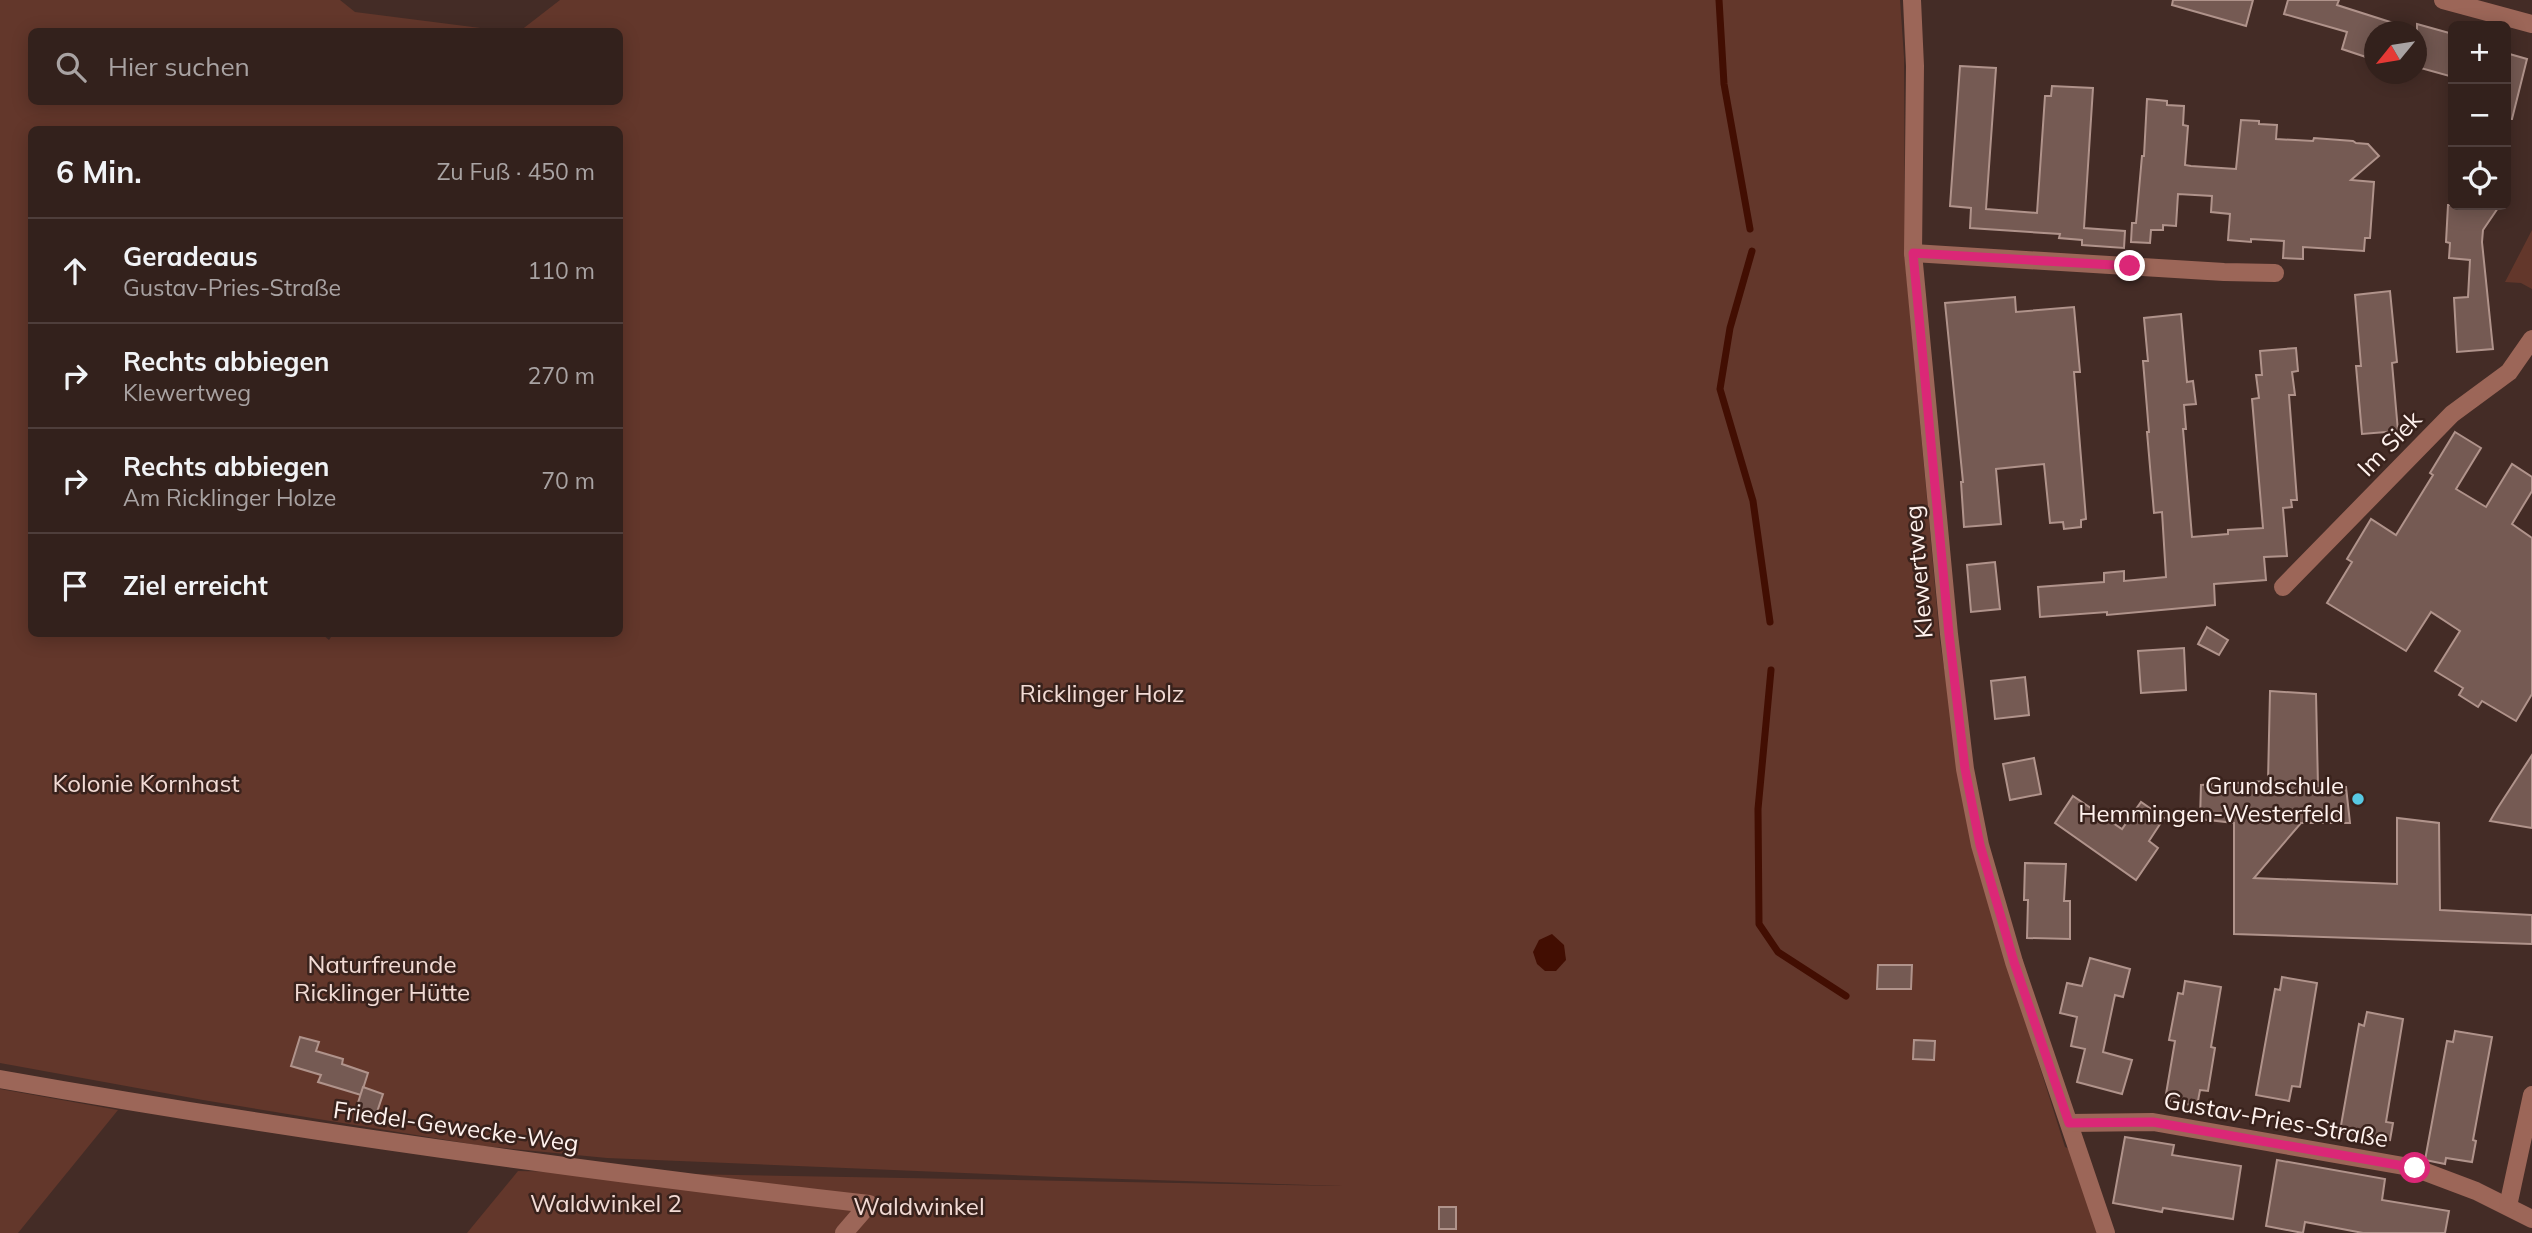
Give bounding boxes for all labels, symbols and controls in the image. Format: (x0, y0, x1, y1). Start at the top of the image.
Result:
north arrow (2364, 21, 2427, 84)
map controls (2448, 21, 2511, 210)
button: + (2448, 21, 2511, 84)
search box (28, 28, 623, 105)
icon: search (52, 48, 90, 86)
text: Hier suchen (108, 50, 250, 83)
button: − (2448, 84, 2511, 147)
button: locate (2448, 147, 2511, 210)
text: 6 Min. (56, 153, 142, 191)
text: Zu Fuß · 450 m (437, 157, 595, 186)
text: Geradeaus (123, 240, 258, 273)
route end (2114, 250, 2145, 281)
icon: ahead (56, 252, 94, 290)
text: 110 m (527, 256, 595, 285)
text: Gustav-Pries-Straße (123, 273, 341, 302)
text: Rechts abbiegen (123, 345, 329, 378)
icon: right (56, 357, 94, 395)
text: 270 m (527, 361, 595, 390)
text: Klewertweg (123, 378, 251, 407)
street label: Im Siek (2351, 403, 2428, 482)
text: Rechts abbiegen (123, 450, 329, 483)
icon: right (56, 462, 94, 500)
text: 70 m (541, 466, 595, 495)
text: Am Ricklinger Holze (123, 483, 336, 512)
street label: Klewertweg (1897, 504, 1939, 640)
icon: arrive (56, 567, 94, 605)
text: Ziel erreicht (123, 569, 268, 602)
park label: Ricklinger Holz (1020, 678, 1184, 708)
park label: Kolonie Kornhast (52, 768, 240, 798)
place label: Grundschule Hemmingen-Westerfeld (2078, 770, 2344, 828)
marker: Grundschule Hemmingen-Westerfeld (2350, 791, 2366, 807)
park label: Naturfreunde Ricklinger Hütte (294, 949, 470, 1007)
street label: Gustav-Pries-Straße (2161, 1084, 2391, 1154)
street label: Friedel-Gewecke-Weg (331, 1094, 581, 1158)
route start (2399, 1152, 2430, 1183)
park label: Waldwinkel 2 (530, 1188, 682, 1218)
park label: Waldwinkel (853, 1191, 985, 1221)

